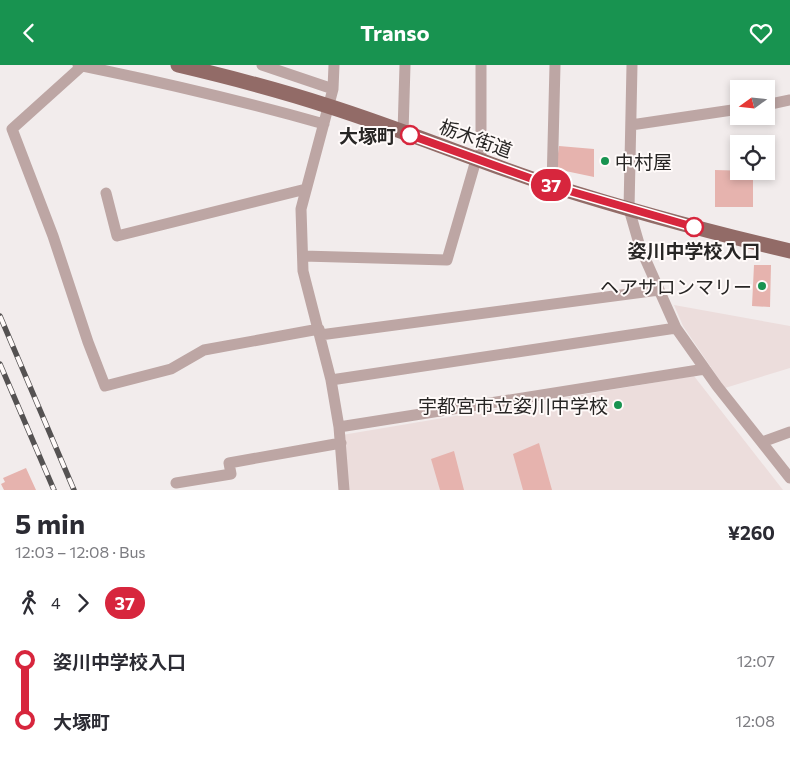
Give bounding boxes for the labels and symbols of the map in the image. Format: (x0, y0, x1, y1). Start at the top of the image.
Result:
north arrow (730, 80, 775, 125)
street label: 栃木街道 (436, 114, 516, 162)
place label: 大塚町 (339, 124, 396, 147)
marker: 大塚町 (400, 125, 420, 145)
place label: 中村屋 (615, 150, 672, 173)
marker: 中村屋 (599, 155, 611, 167)
line badge: 37 (528, 169, 574, 201)
marker: 姿川中学校入口 (684, 217, 704, 237)
place label: 姿川中学校入口 (627, 239, 761, 262)
place label: ヘアサロンマリー (600, 275, 752, 298)
marker: ヘアサロンマリー (756, 280, 768, 292)
place label: 宇都宮市立姿川中学校 (418, 394, 608, 417)
marker: 宇都宮市立姿川中学校 (612, 399, 624, 411)

